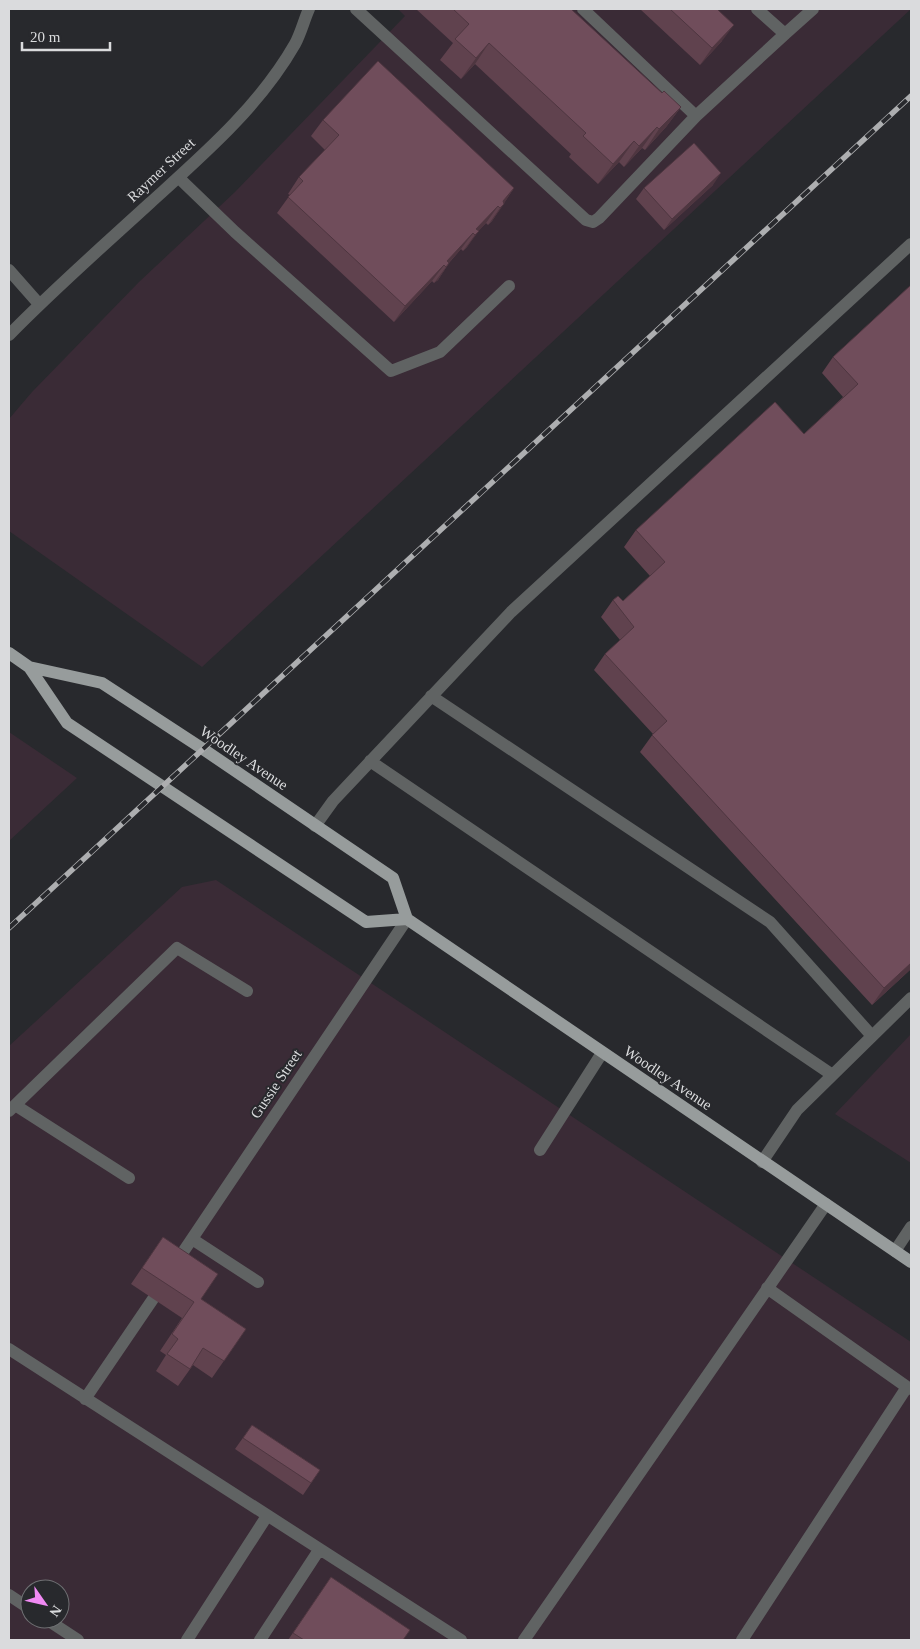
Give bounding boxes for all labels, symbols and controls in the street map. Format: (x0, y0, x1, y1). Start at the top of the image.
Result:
scale bar (22, 20, 110, 52)
text: 20 m (30, 29, 61, 45)
street label: Raymer Street (124, 134, 199, 205)
street label: Woodley Avenue (197, 723, 291, 793)
street label: Woodley Avenue (621, 1043, 715, 1113)
street label: Gussie Street (247, 1046, 305, 1121)
north arrow (20, 1579, 70, 1629)
text: N (46, 1603, 64, 1619)

